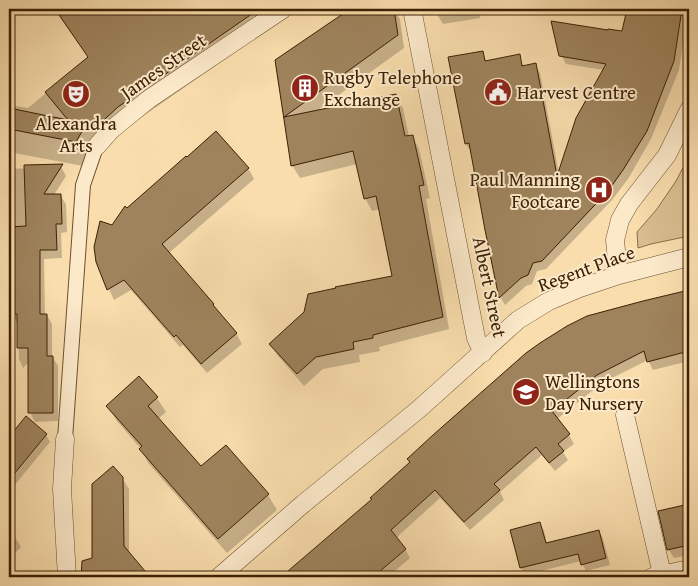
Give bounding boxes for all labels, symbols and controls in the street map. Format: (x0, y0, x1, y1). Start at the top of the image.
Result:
street label: James Street (113, 26, 212, 107)
place label: Rugby Telephone Exchange (324, 63, 462, 113)
building icon: Rugby Telephone Exchange (290, 73, 320, 103)
public building icon: Harvest Centre (483, 77, 513, 107)
place label: Harvest Centre (517, 78, 636, 106)
theatre icon: Alexandra Arts (61, 79, 91, 109)
place label: Alexandra Arts (35, 109, 117, 159)
place label: Paul Manning Footcare (470, 165, 581, 215)
hospital icon: Paul Manning Footcare (584, 175, 614, 205)
street label: Albert Street (466, 234, 514, 340)
street label: Regent Place (533, 237, 639, 299)
place label: Wellingtons Day Nursery (545, 367, 644, 417)
school or university icon: Wellingtons Day Nursery (511, 377, 541, 407)

